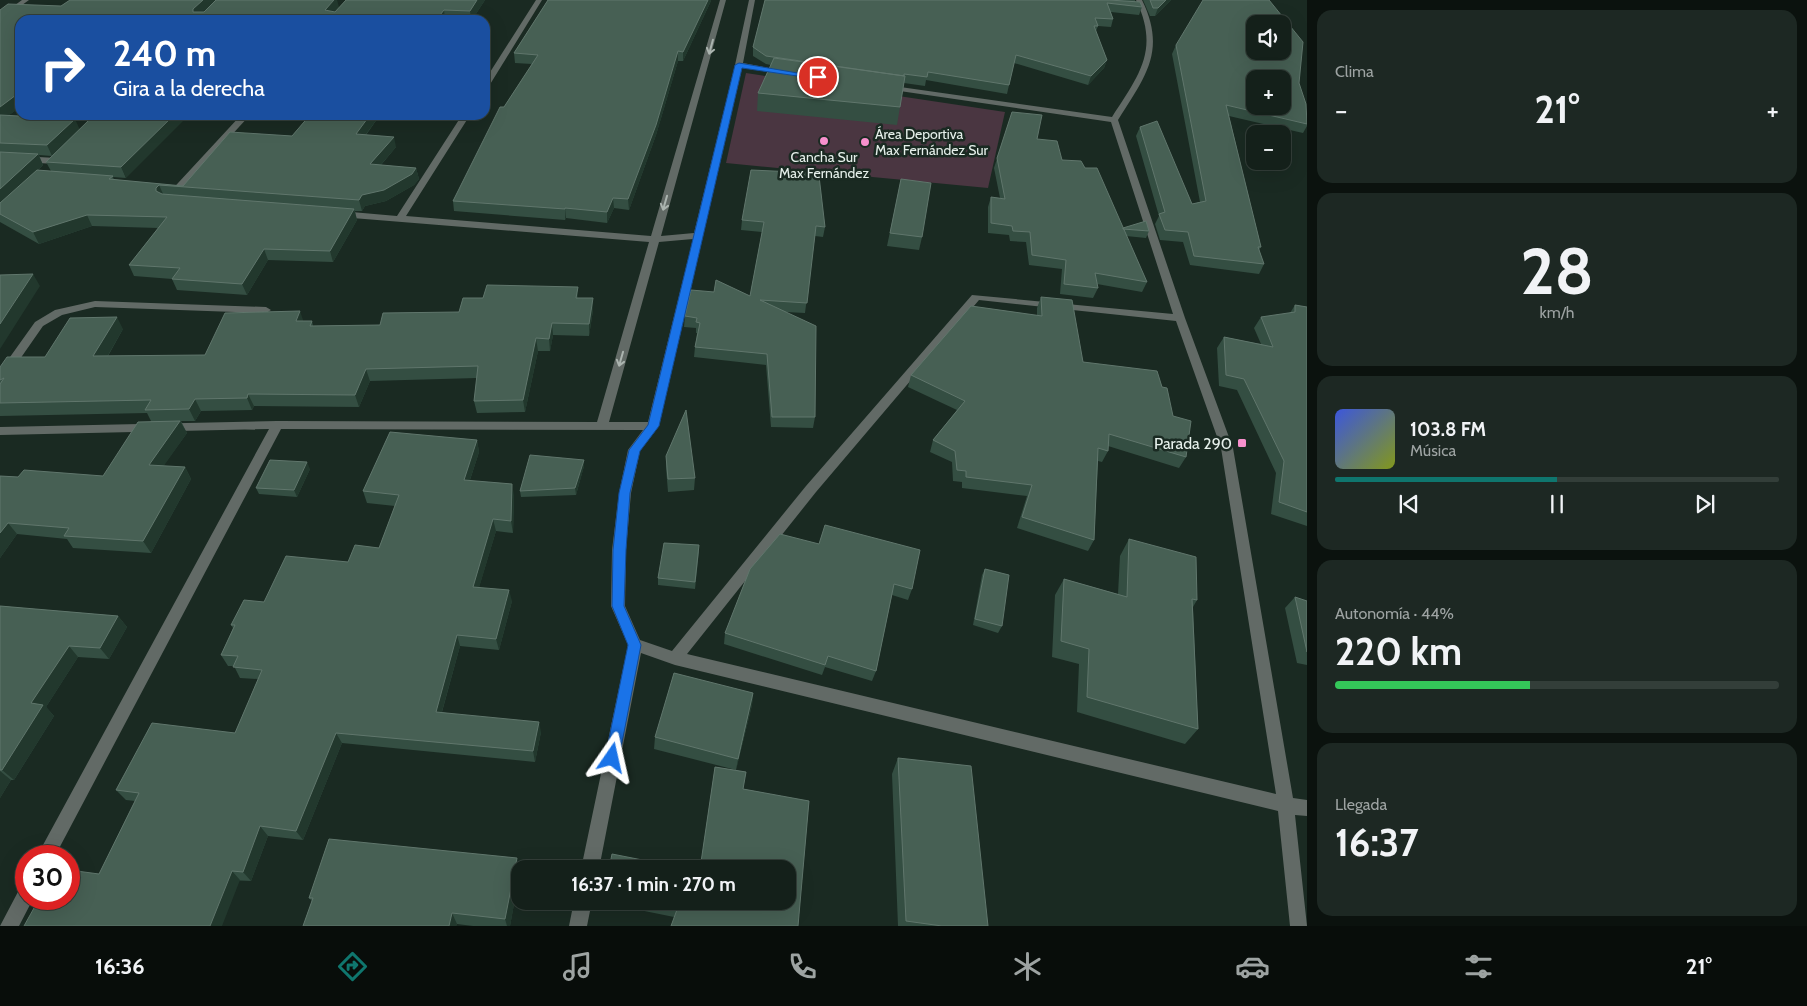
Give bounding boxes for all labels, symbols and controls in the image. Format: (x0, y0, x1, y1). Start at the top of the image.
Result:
map controls (1246, 15, 1291, 170)
button: sound (1246, 15, 1291, 60)
text: 240 m (113, 32, 216, 75)
icon: right (30, 35, 95, 100)
one-way arrow (705, 39, 715, 55)
pin (797, 56, 839, 98)
text: Clima (1335, 62, 1374, 81)
icon: arrive (804, 63, 832, 91)
button: + (1246, 70, 1291, 115)
text: Gira a la derecha (113, 75, 265, 102)
text: 21° (1534, 86, 1580, 133)
text: − (1335, 93, 1347, 127)
text: + (1767, 93, 1779, 127)
place label: Área Deportiva Max Fernández Sur (875, 125, 989, 159)
button: − (1246, 125, 1291, 170)
marker: Cancha Sur Max Fernández (818, 135, 830, 147)
marker: Área Deportiva Max Fernández Sur (859, 136, 871, 148)
place label: Cancha Sur Max Fernández (779, 148, 869, 182)
one-way arrow (660, 195, 670, 211)
text: 28 (1520, 231, 1594, 310)
text: km/h (1539, 303, 1575, 322)
one-way arrow (615, 351, 625, 367)
text: 103.8 FM (1410, 418, 1486, 441)
place label: Parada 290 (1154, 434, 1232, 453)
marker: Parada 290 (1236, 437, 1248, 449)
text: Música (1410, 441, 1456, 460)
icon: previous (1395, 490, 1423, 518)
icon: pause (1543, 490, 1571, 518)
icon: next (1691, 490, 1719, 518)
text: Autonomía · 44% (1335, 604, 1454, 623)
text: 220 km (1335, 628, 1462, 675)
position arrow (585, 731, 637, 783)
text: Llegada (1335, 795, 1387, 814)
text: 16:37 (1335, 819, 1419, 866)
speed limit sign: 30 (15, 845, 80, 910)
text: 16:37 · 1 min · 270 m (571, 873, 736, 896)
icon: directions (335, 949, 370, 984)
icon: music (560, 949, 595, 984)
icon: phone (785, 949, 820, 984)
icon: climate (1010, 949, 1045, 984)
icon: car (1235, 949, 1270, 984)
icon: filters (1461, 949, 1496, 984)
text: 16:36 (95, 953, 145, 980)
text: 21° (1686, 953, 1712, 980)

